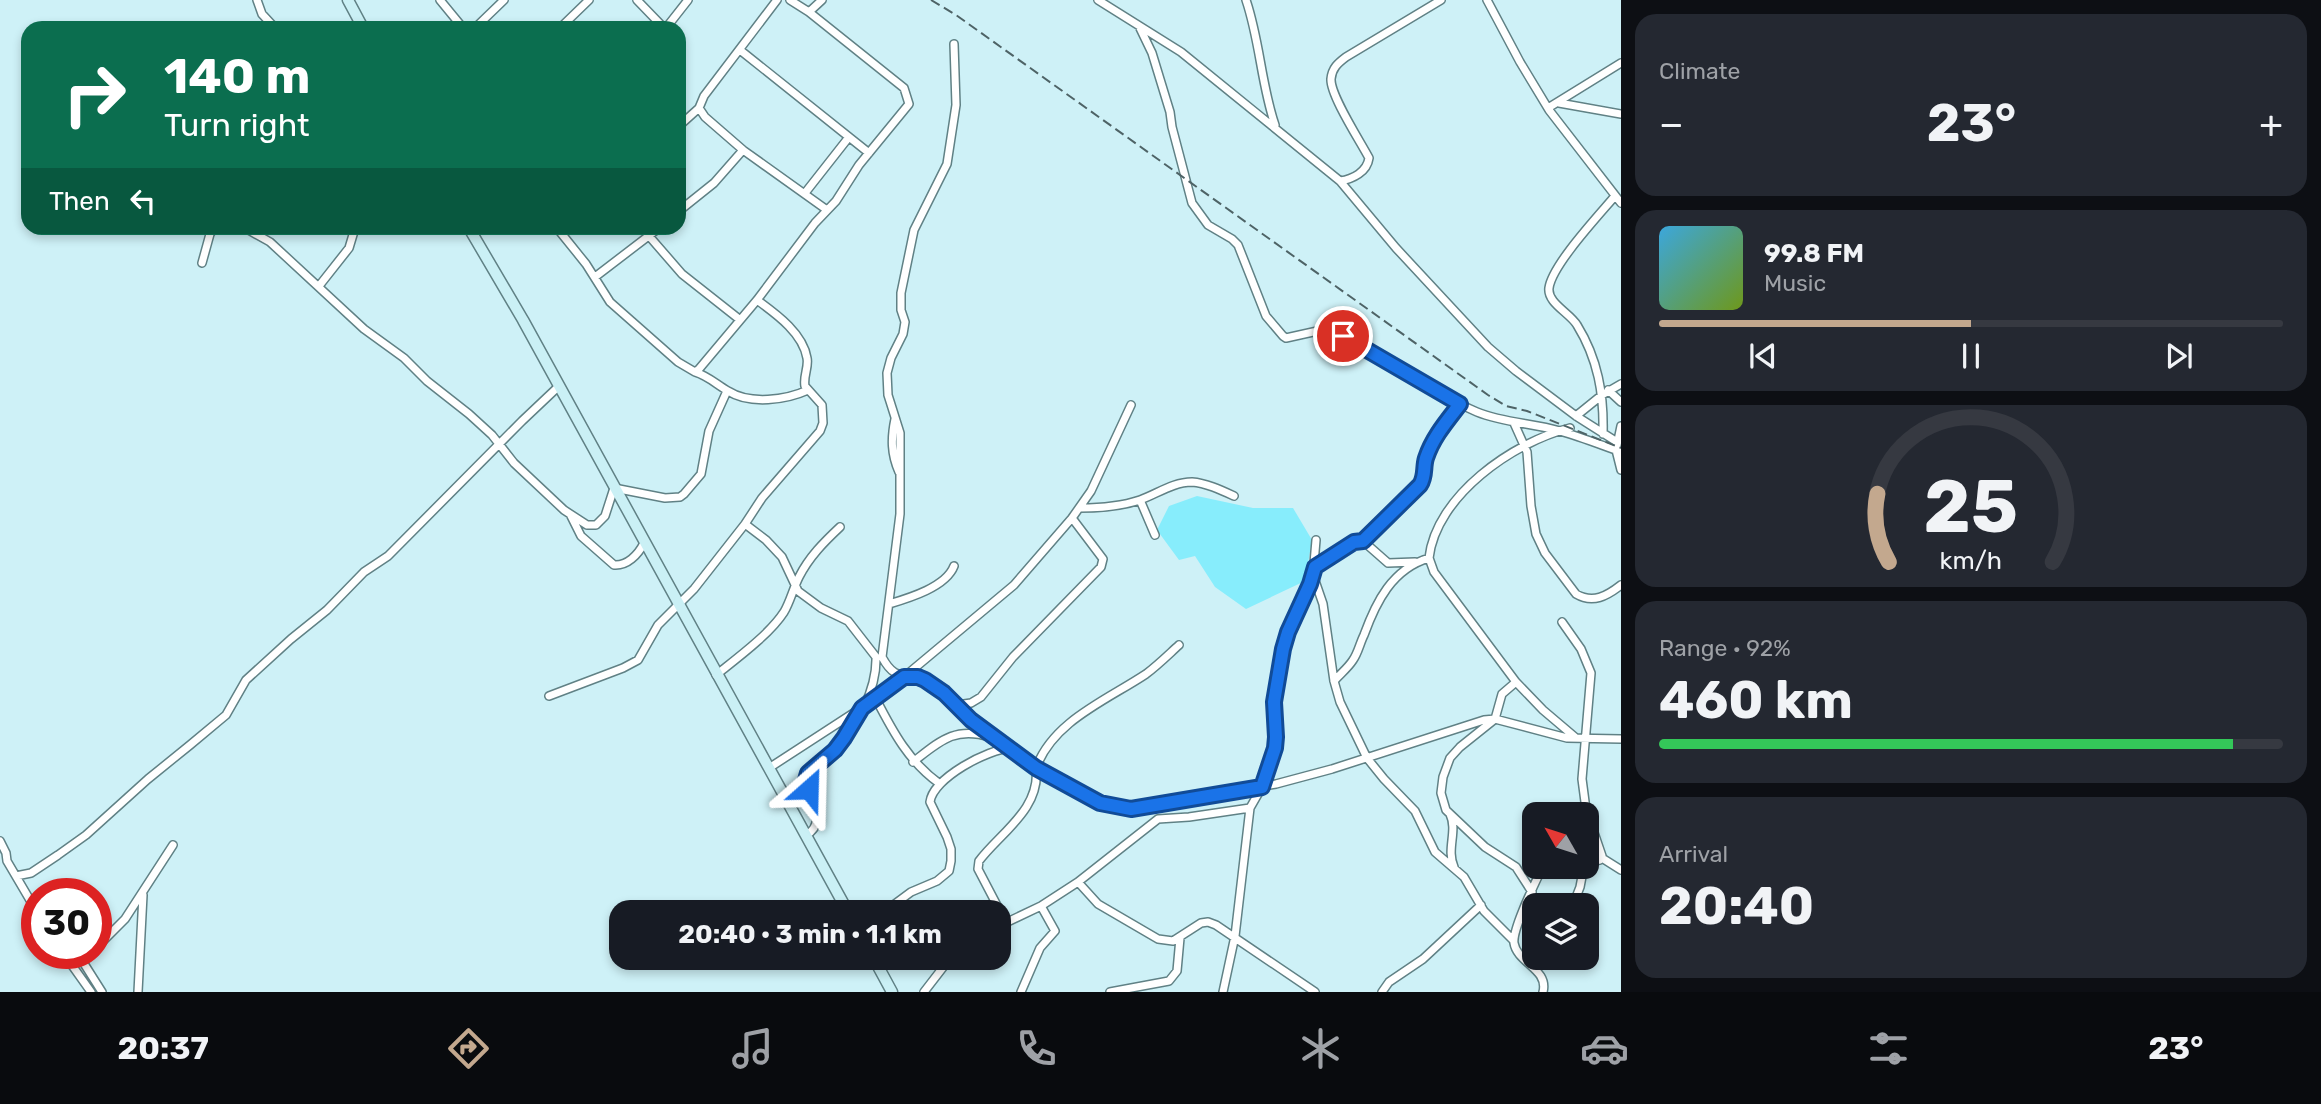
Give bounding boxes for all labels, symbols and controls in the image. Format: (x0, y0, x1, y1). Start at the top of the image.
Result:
text: 140 m (164, 47, 310, 105)
icon: right (49, 49, 140, 140)
text: Climate (1659, 57, 1740, 85)
text: 23° (1927, 92, 2016, 154)
text: − (1659, 101, 1684, 147)
text: + (2259, 101, 2283, 147)
text: Turn right (164, 106, 309, 144)
icon: left (124, 182, 162, 220)
text: Then (49, 186, 110, 217)
text: 99.8 FM (1764, 238, 1864, 269)
text: Music (1764, 269, 1826, 297)
pin (1313, 306, 1373, 366)
icon: arrive (1324, 317, 1362, 355)
icon: previous (1744, 337, 1782, 375)
icon: pause (1952, 337, 1990, 375)
icon: next (2160, 337, 2198, 375)
text: 25 (1924, 464, 2018, 550)
text: km/h (1940, 546, 2002, 575)
text: Range · 92% (1659, 634, 1791, 662)
text: 460 km (1659, 669, 1853, 731)
position arrow (772, 752, 846, 826)
north arrow (1522, 802, 1600, 878)
map controls (1522, 802, 1599, 970)
text: Arrival (1659, 840, 1728, 868)
text: 20:40 (1659, 875, 1814, 937)
speed limit sign: 30 (21, 878, 112, 969)
button: layers (1522, 893, 1599, 970)
text: 20:40 · 3 min · 1.1 km (678, 919, 942, 950)
icon: directions (444, 1024, 493, 1073)
icon: music (728, 1024, 777, 1073)
icon: phone (1012, 1024, 1061, 1073)
icon: climate (1296, 1024, 1345, 1073)
icon: car (1580, 1024, 1629, 1073)
icon: filters (1864, 1024, 1913, 1073)
text: 20:37 (118, 1029, 209, 1067)
text: 23° (2148, 1029, 2203, 1067)

